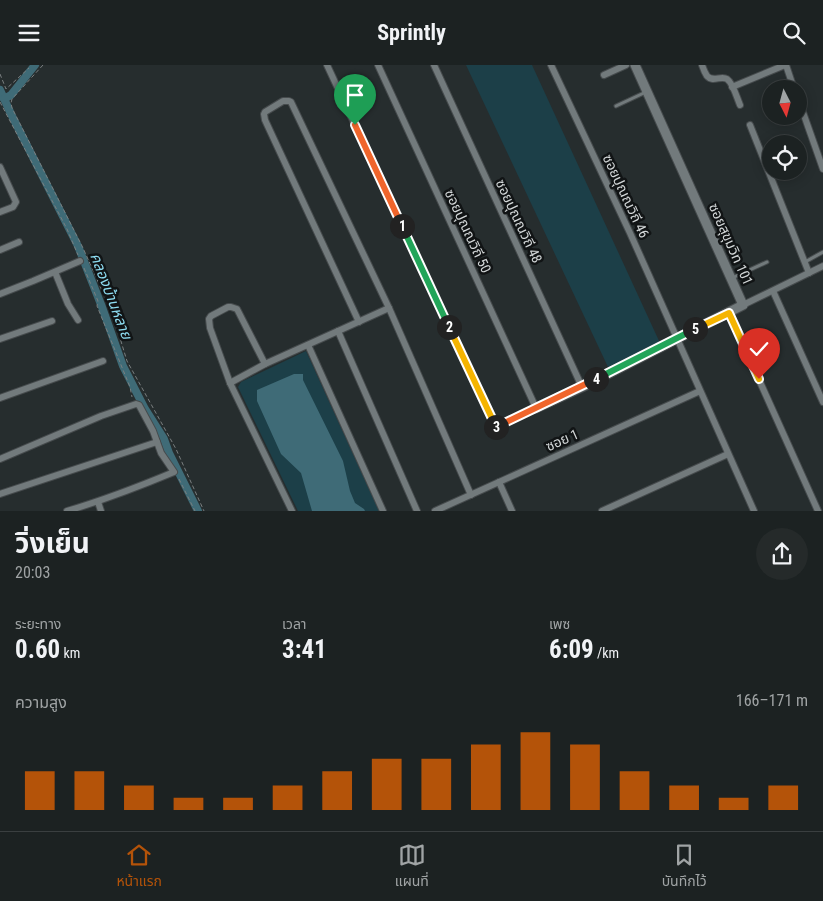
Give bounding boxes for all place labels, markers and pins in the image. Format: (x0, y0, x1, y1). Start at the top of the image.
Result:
pin (334, 74, 376, 125)
pin: 1 (390, 213, 414, 239)
pin: 2 (436, 315, 462, 339)
pin: 5 (682, 317, 708, 341)
pin (738, 328, 780, 379)
pin: 4 (584, 367, 608, 391)
pin: 3 (484, 415, 508, 439)

